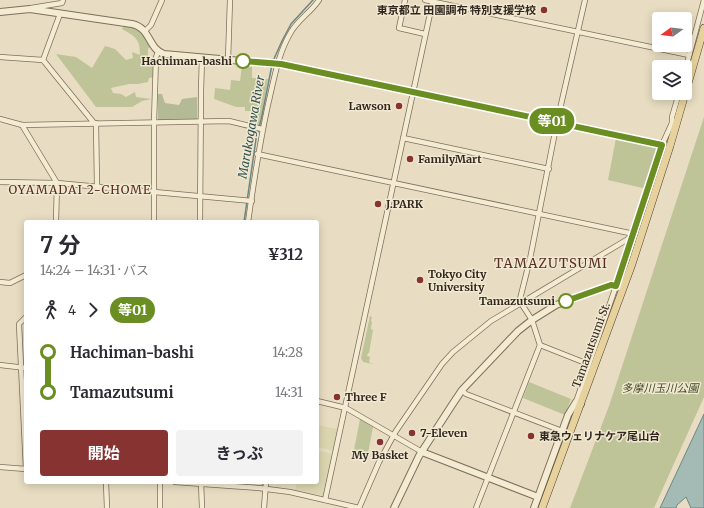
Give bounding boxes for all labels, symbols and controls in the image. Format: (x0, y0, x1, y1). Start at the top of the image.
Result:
place label: 東京都立 田園調布 特別支援学校 (377, 3, 536, 17)
marker: 東京都立 田園調布 特別支援学校 (539, 5, 549, 15)
north arrow (652, 12, 692, 52)
map controls (652, 12, 692, 100)
marker: Hachiman-bashi (235, 53, 251, 69)
place label: Hachiman-bashi (141, 54, 232, 68)
button: layers (652, 60, 692, 100)
water label: Marukogawa River (234, 73, 268, 181)
place label: Lawson (348, 99, 392, 113)
marker: Lawson (394, 101, 404, 111)
line badge: 等01 (529, 108, 575, 134)
text: 等01 (537, 112, 567, 130)
place label: FamilyMart (418, 152, 482, 166)
marker: FamilyMart (405, 154, 415, 164)
district label: OYAMADAI 2-CHOME (8, 182, 152, 197)
place label: J.PARK (385, 197, 424, 211)
marker: J.PARK (373, 199, 383, 209)
text: 7 分 (40, 231, 80, 259)
text: ¥312 (268, 245, 303, 264)
district label: TAMAZUTSUMI (494, 255, 608, 272)
text: 14:24 – 14:31 · バス (40, 262, 149, 279)
place label: Tokyo City University (428, 267, 487, 294)
marker: Tokyo City University (415, 275, 425, 285)
marker: Tamazutsumi (558, 293, 574, 309)
place label: Tamazutsumi (479, 294, 555, 308)
icon: walk (40, 299, 62, 321)
icon: forward (82, 299, 104, 321)
street label: Tamazutsumi St. (569, 300, 613, 390)
text: 等01 (118, 301, 147, 319)
text: 4 (68, 302, 76, 319)
text: Hachiman-bashi (70, 343, 194, 362)
text: 14:28 (272, 344, 303, 361)
park label: 多摩川玉川公園 (622, 381, 700, 395)
text: Tamazutsumi (70, 383, 174, 402)
text: 14:31 (275, 384, 303, 401)
place label: Three F (345, 390, 387, 404)
marker: Three F (332, 392, 342, 402)
place label: 7-Eleven (420, 426, 468, 440)
marker: 7-Eleven (407, 428, 417, 438)
place label: 東急ウェリナケア尾山台 (539, 429, 660, 443)
button: 開始 (40, 430, 168, 476)
button: きっぷ (176, 430, 303, 476)
marker: 東急ウェリナケア尾山台 (526, 431, 536, 441)
marker: My Basket (375, 437, 385, 447)
place label: My Basket (352, 448, 409, 462)

